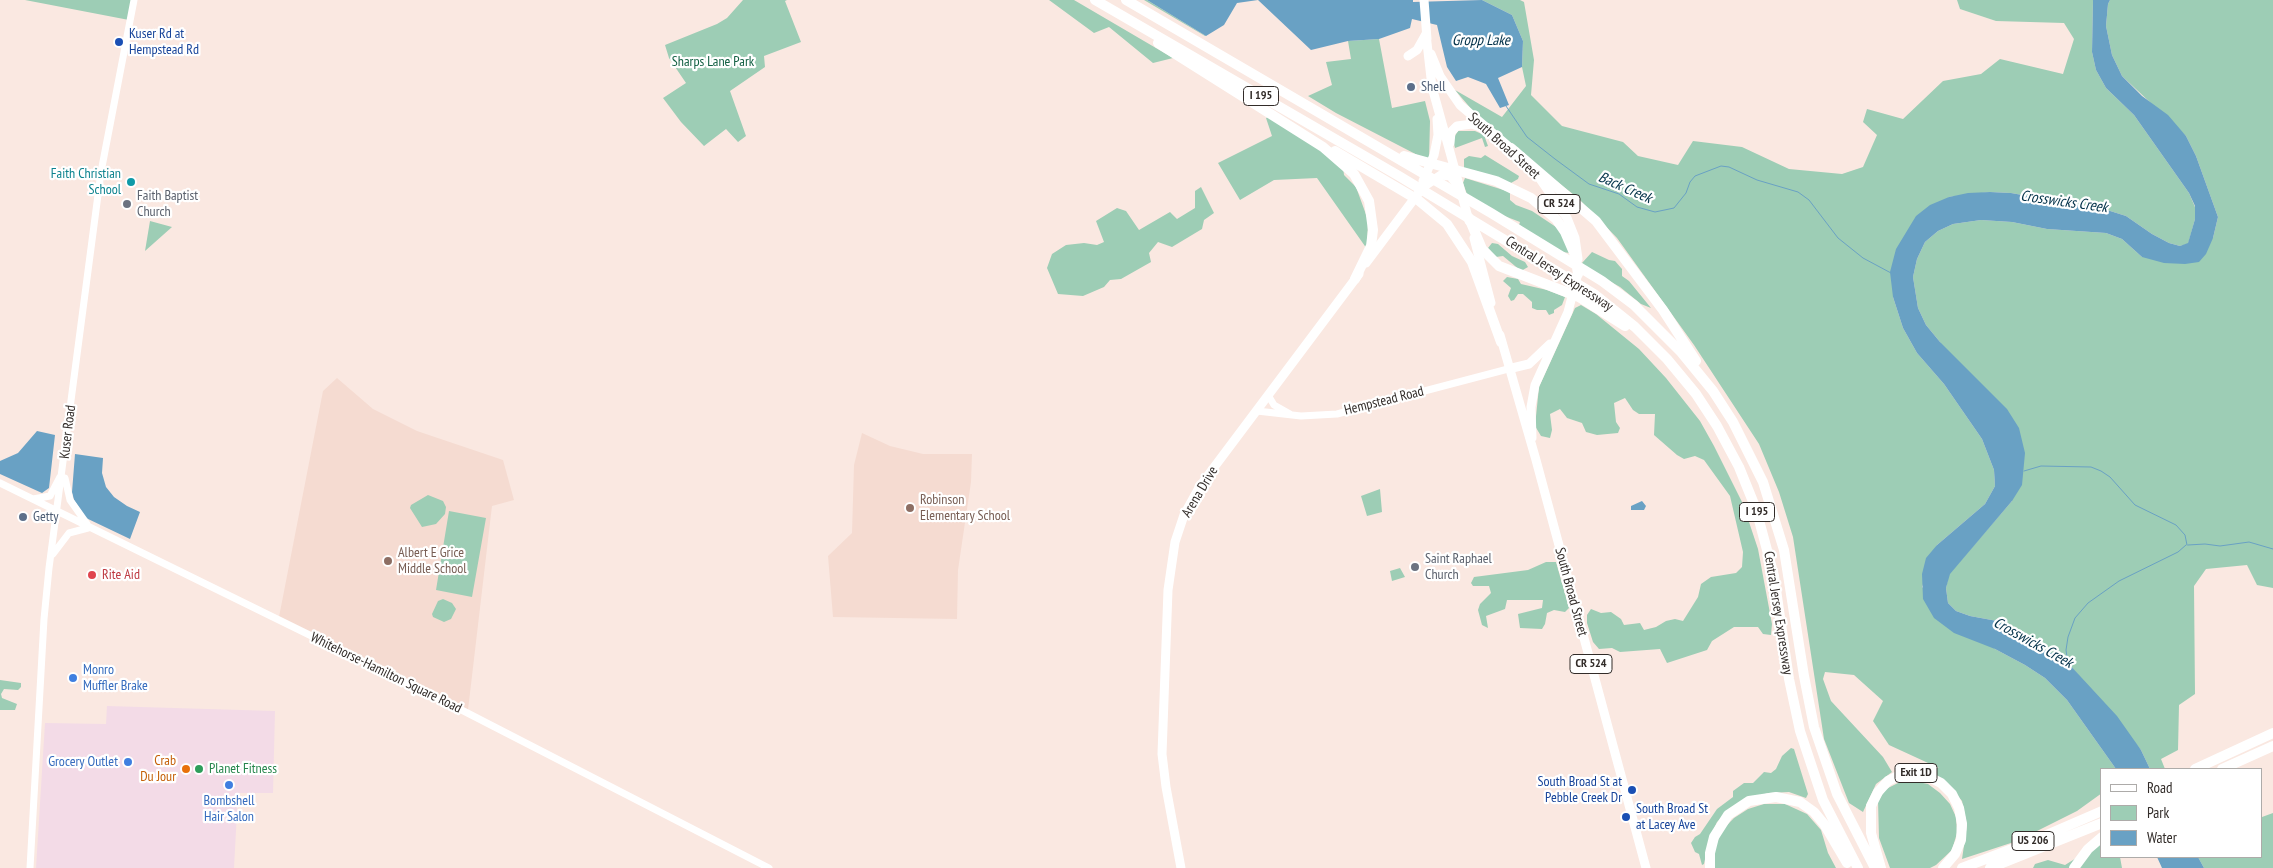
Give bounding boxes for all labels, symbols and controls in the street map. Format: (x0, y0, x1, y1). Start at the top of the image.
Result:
place label: Kuser Rd at Hempstead Rd (129, 26, 199, 58)
water label: Gropp Lake (1452, 32, 1510, 50)
marker: Kuser Rd at Hempstead Rd (113, 36, 125, 48)
park label: Sharps Lane Park (672, 54, 754, 70)
place label: Shell (1421, 79, 1445, 95)
marker: Shell (1405, 81, 1417, 93)
road number: I 195 (1244, 86, 1278, 105)
street label: South Broad Street (1464, 109, 1544, 183)
place label: Faith Christian School (51, 166, 121, 198)
water label: Back Creek (1596, 168, 1654, 208)
marker: Faith Christian School (125, 176, 137, 188)
water label: Crosswicks Creek (2019, 187, 2109, 217)
place label: Faith Baptist Church (137, 188, 198, 220)
road number: CR 524 (1538, 194, 1580, 213)
marker: Faith Baptist Church (121, 198, 133, 210)
street label: Central Jersey Expressway (1502, 233, 1616, 315)
street label: Hempstead Road (1343, 383, 1425, 419)
street label: Kuser Road (56, 404, 80, 460)
street label: Arena Drive (1178, 464, 1222, 520)
place label: Robinson Elementary School (920, 492, 1010, 524)
marker: Robinson Elementary School (904, 502, 916, 514)
road number: I 195 (1740, 502, 1774, 522)
place label: Getty (33, 509, 59, 525)
marker: Getty (17, 511, 29, 523)
place label: Albert E Grice Middle School (398, 545, 467, 578)
street label: South Broad Street (1551, 546, 1591, 638)
street label: Central Jersey Expressway (1760, 550, 1796, 676)
place label: Saint Raphael Church (1425, 551, 1492, 584)
marker: Albert E Grice Middle School (382, 555, 394, 567)
marker: Saint Raphael Church (1409, 561, 1421, 573)
place label: Rite Aid (102, 567, 140, 583)
marker: Rite Aid (86, 569, 98, 581)
water label: Crosswicks Creek (1990, 614, 2076, 672)
street label: Whitehorse-Hamilton Square Road (308, 629, 464, 717)
road number: CR 524 (1570, 654, 1612, 674)
place label: Monro Muffler Brake (83, 662, 148, 694)
marker: Monro Muffler Brake (67, 672, 79, 684)
place label: Crab Du Jour (140, 753, 176, 786)
place label: Grocery Outlet (48, 754, 118, 770)
marker: Grocery Outlet (122, 756, 134, 768)
place label: Planet Fitness (209, 761, 277, 777)
marker: Crab Du Jour (180, 763, 192, 775)
marker: Planet Fitness (193, 763, 205, 775)
road number: Exit 1D (1895, 764, 1937, 782)
legend (2100, 768, 2263, 858)
place label: South Broad St at Pebble Creek Dr (1538, 774, 1622, 806)
text: Road (2147, 778, 2173, 797)
marker: Bombshell Hair Salon (223, 779, 235, 791)
marker: South Broad St at Pebble Creek Dr (1626, 784, 1638, 796)
place label: Bombshell Hair Salon (203, 793, 255, 826)
place label: South Broad St at Lacey Ave (1636, 801, 1708, 834)
text: Park (2147, 803, 2169, 822)
marker: South Broad St at Lacey Ave (1620, 811, 1632, 823)
text: Water (2147, 828, 2177, 847)
road number: US 206 (2012, 831, 2054, 850)

